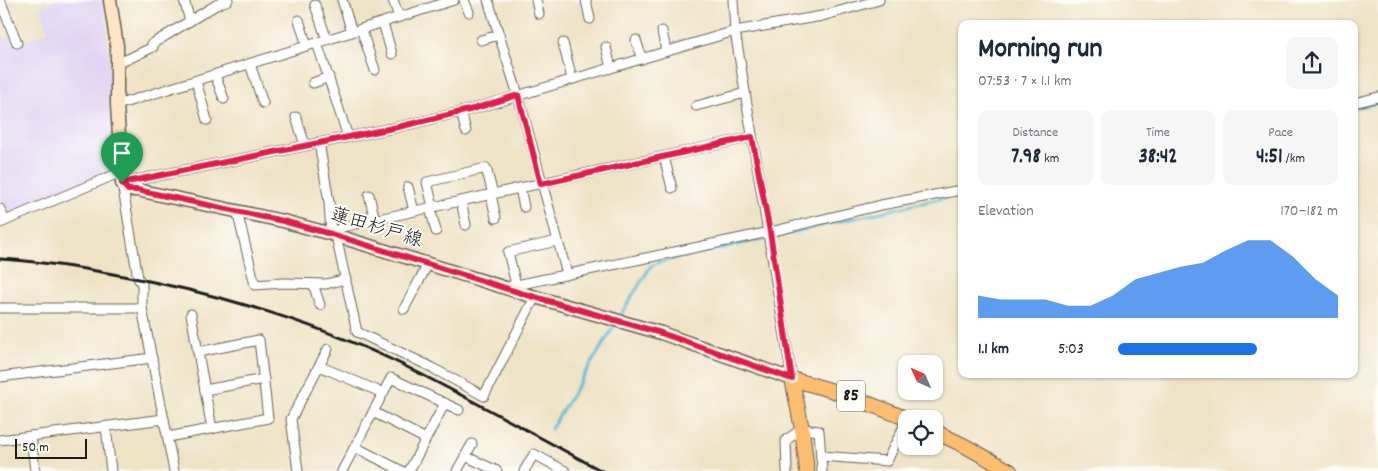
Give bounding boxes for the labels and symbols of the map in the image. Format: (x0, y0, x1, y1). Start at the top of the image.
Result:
pin (101, 132, 143, 183)
street label: 蓮田杉戸線 (327, 202, 425, 256)
north arrow (898, 355, 942, 400)
road number: 85 (837, 381, 865, 412)
scale bar (15, 436, 88, 459)

